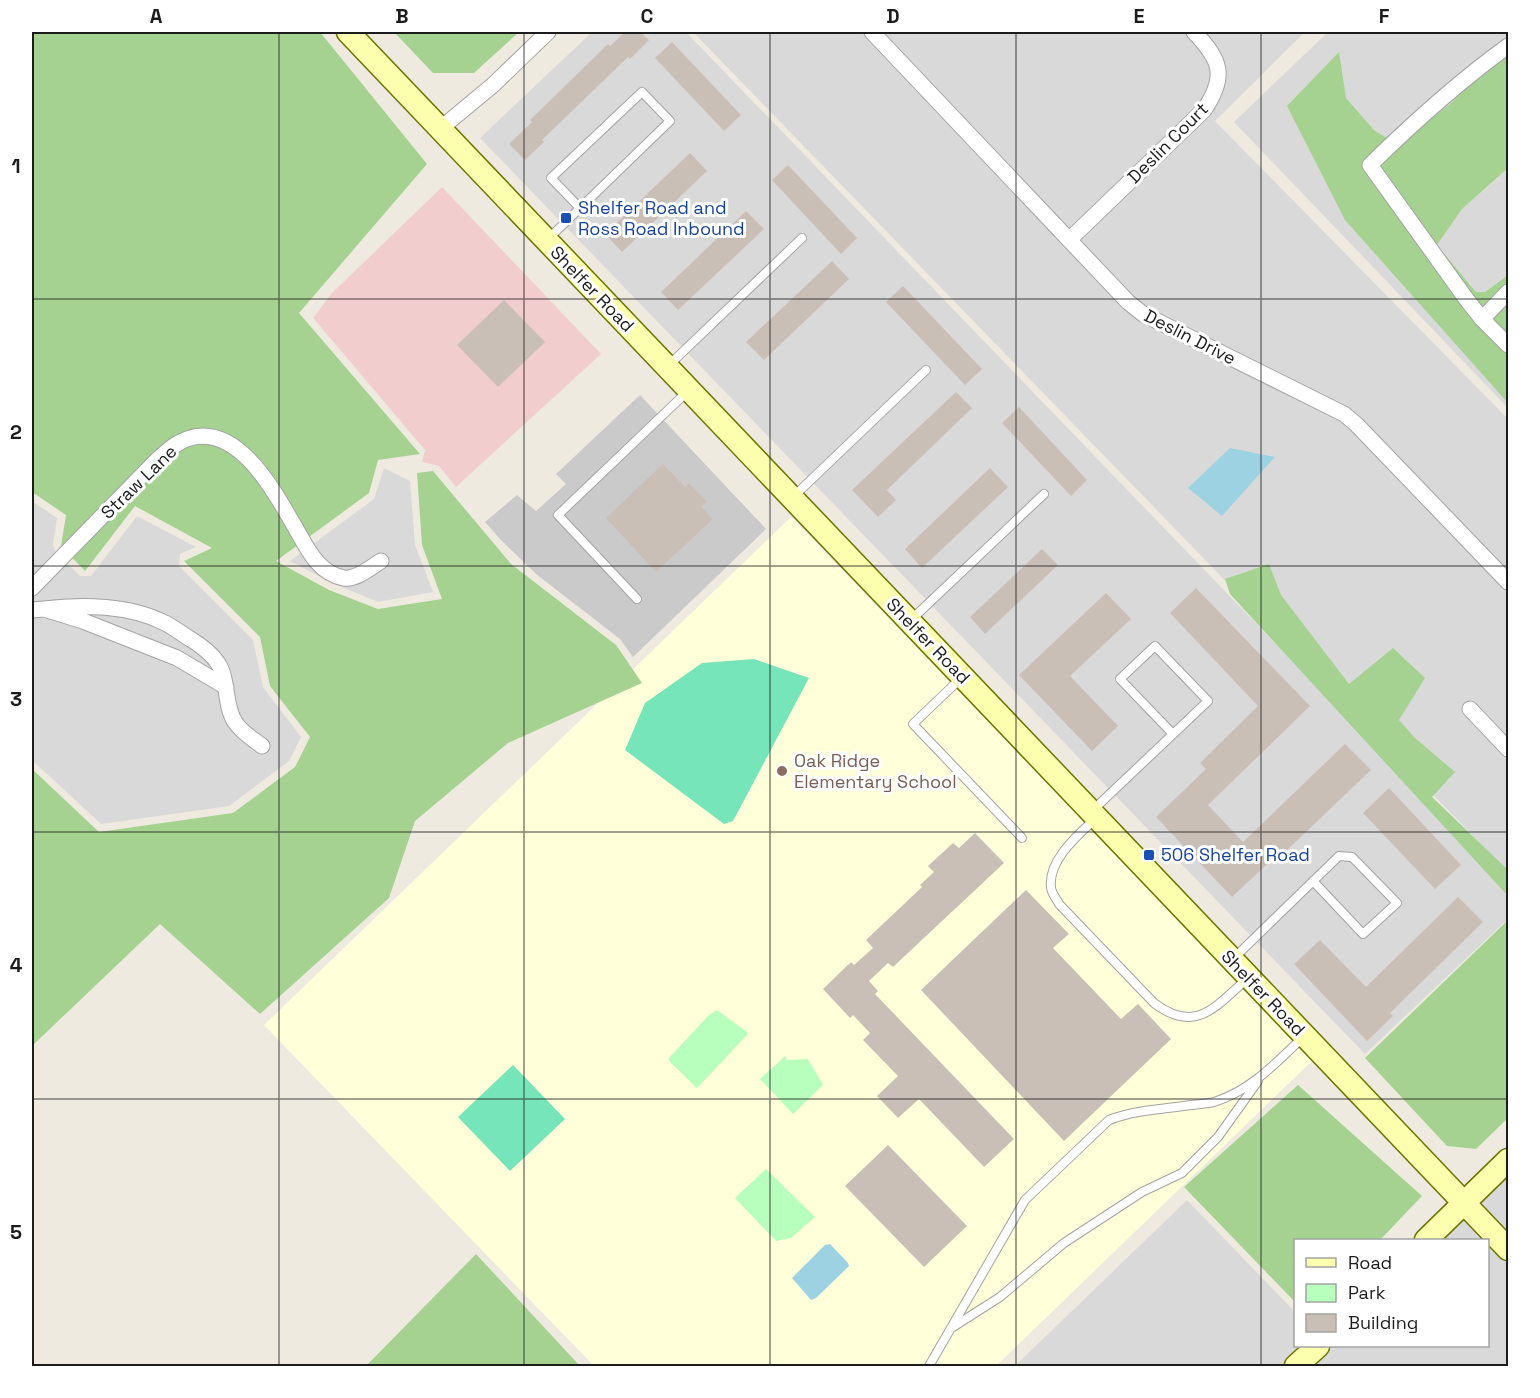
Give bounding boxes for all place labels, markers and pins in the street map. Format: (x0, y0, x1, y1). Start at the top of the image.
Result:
place label: Shelfer Road and Ross Road Inbound (578, 196, 745, 240)
marker: Shelfer Road and Ross Road Inbound (559, 211, 573, 225)
place label: Oak Ridge Elementary School (794, 749, 957, 793)
marker: Oak Ridge Elementary School (775, 764, 789, 778)
place label: 506 Shelfer Road (1161, 843, 1310, 866)
marker: 506 Shelfer Road (1142, 848, 1156, 862)

